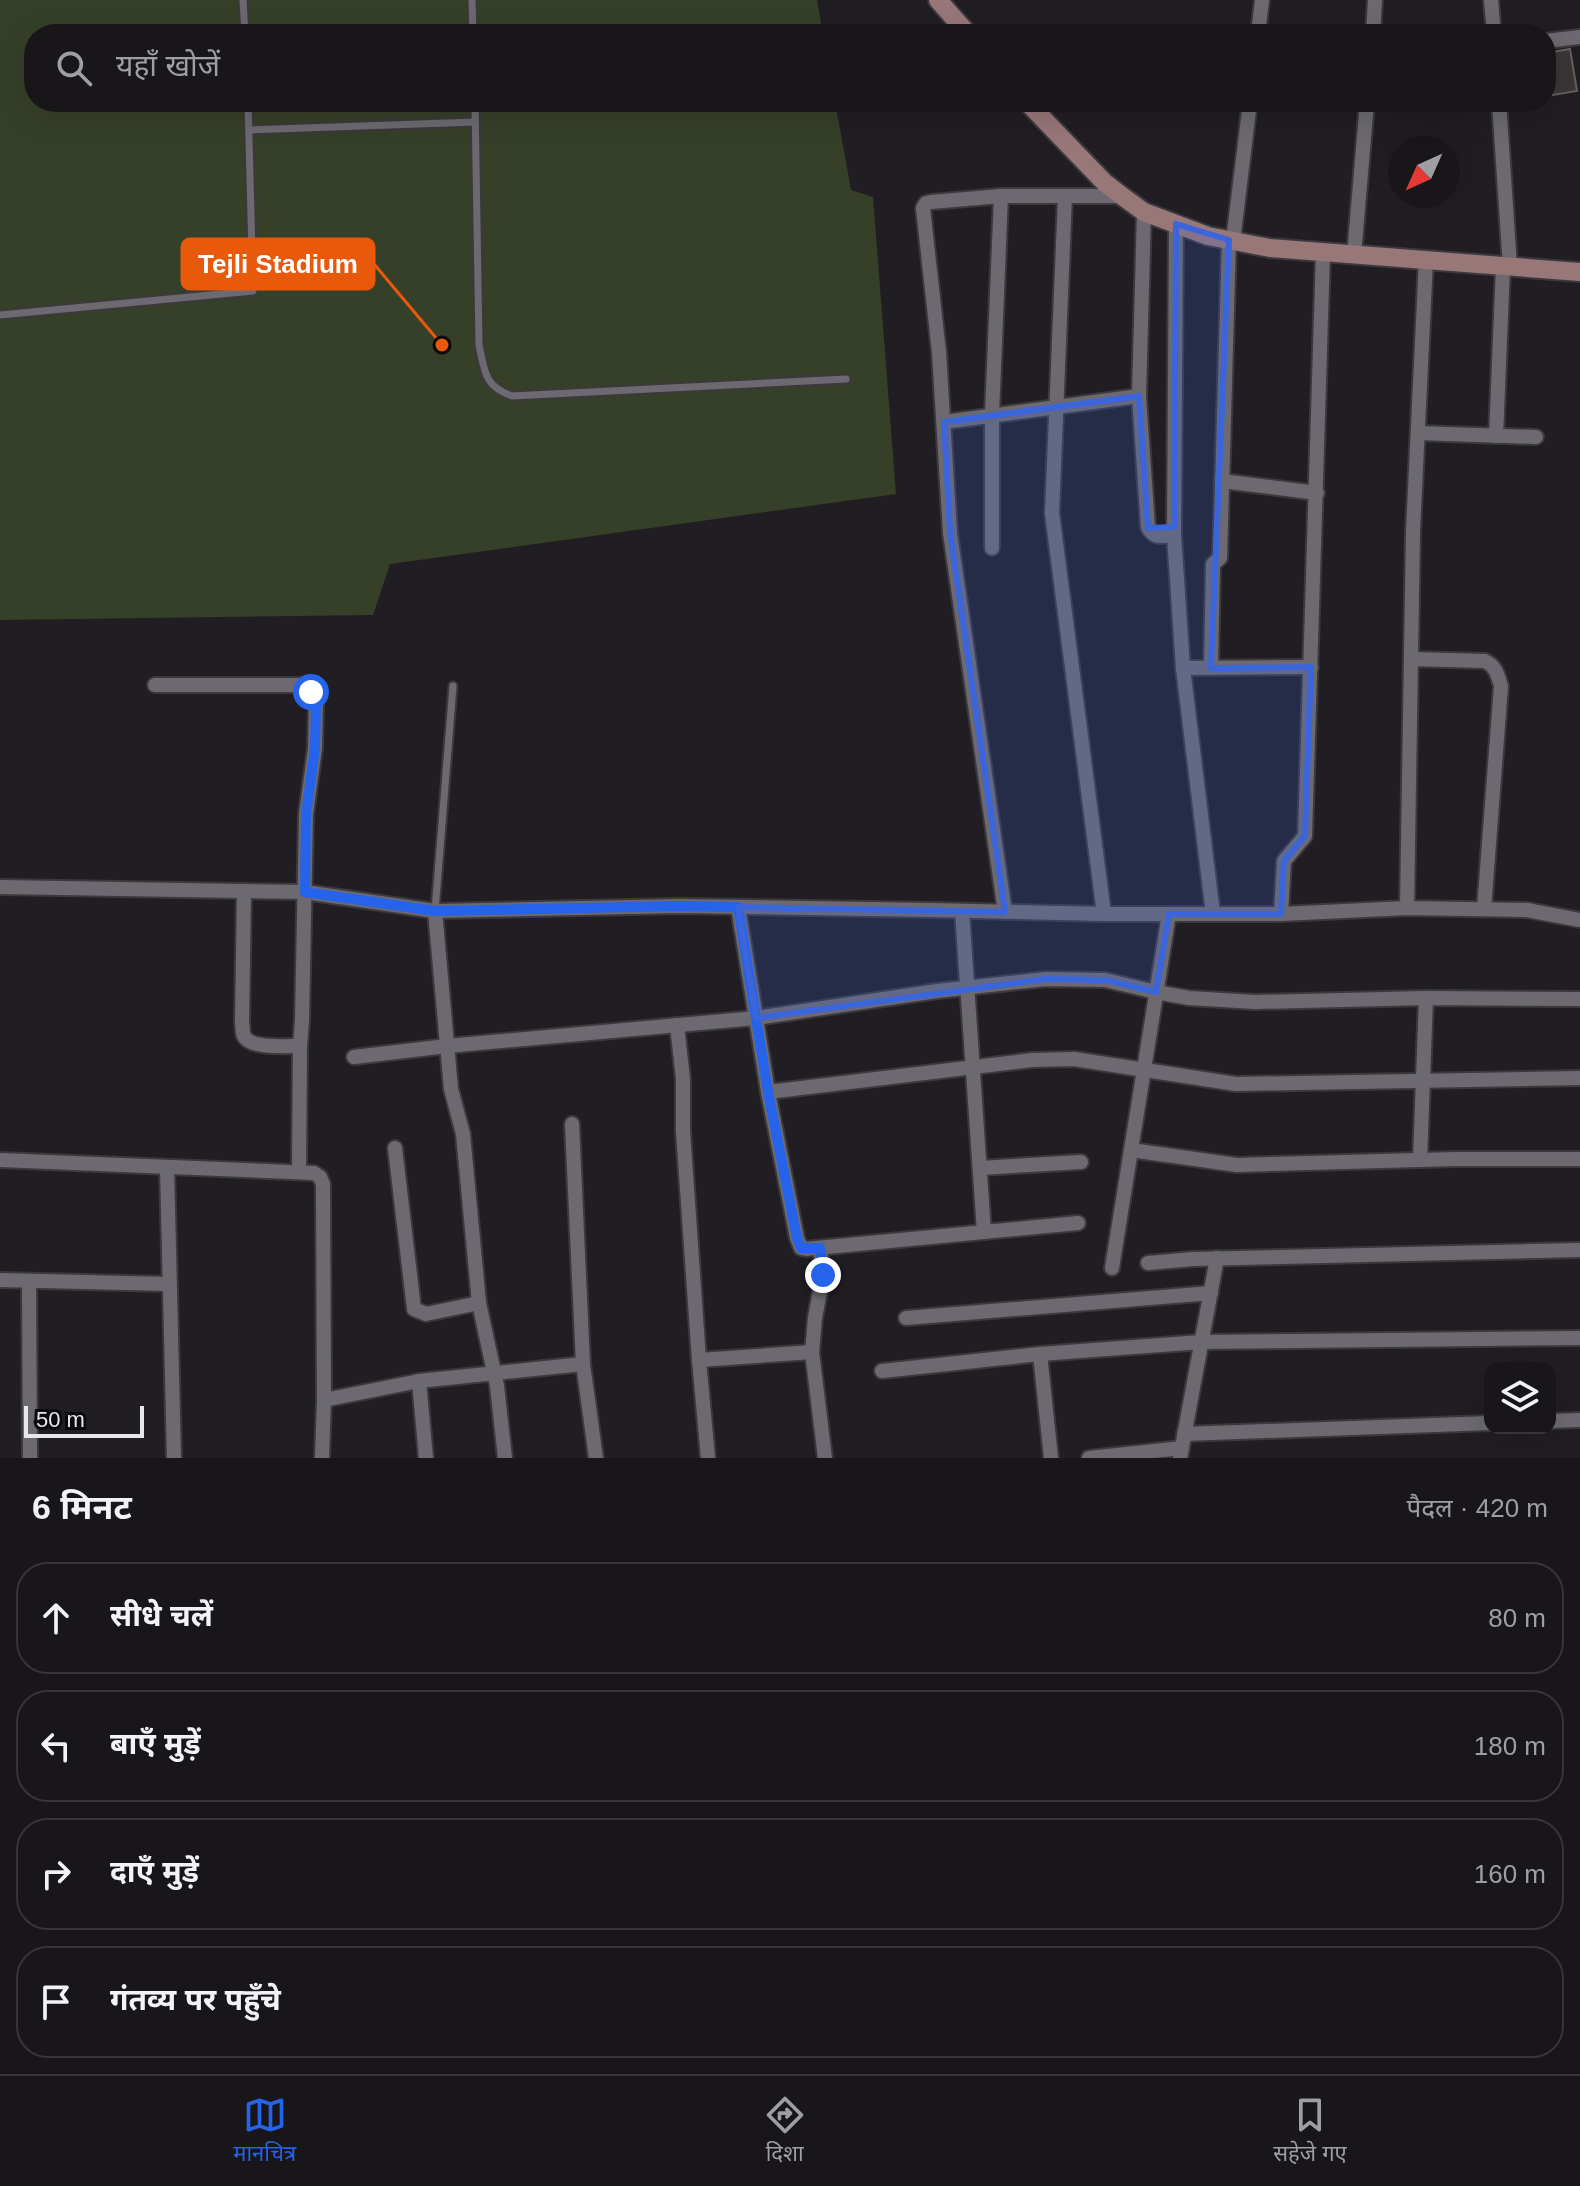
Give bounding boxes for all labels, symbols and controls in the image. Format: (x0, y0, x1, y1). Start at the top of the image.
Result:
search box (24, 24, 1556, 112)
icon: search (52, 46, 96, 90)
text: यहाँ खोजें (116, 49, 220, 82)
north arrow (1388, 136, 1460, 208)
callout: Tejli Stadium (182, 239, 374, 289)
text: Tejli Stadium (198, 249, 358, 279)
route start (293, 674, 329, 710)
route end (805, 1257, 841, 1293)
map controls (1484, 1362, 1556, 1434)
button: layers (1484, 1362, 1556, 1434)
scale bar (24, 1402, 144, 1438)
text: 50 m (36, 1407, 85, 1432)
text: 6 मिनट (32, 1488, 132, 1526)
text: पैदल · 420 m (1406, 1493, 1548, 1523)
icon: ahead (34, 1596, 78, 1640)
text: सीधे चलें (110, 1599, 213, 1632)
text: 80 m (1488, 1603, 1546, 1633)
icon: left (34, 1724, 78, 1768)
text: बाएँ मुड़ें (110, 1727, 201, 1760)
text: 180 m (1474, 1731, 1546, 1761)
icon: right (34, 1852, 78, 1896)
text: दाएँ मुड़ें (110, 1855, 199, 1888)
text: 160 m (1474, 1859, 1546, 1889)
icon: arrive (34, 1980, 78, 2024)
text: गंतव्य पर पहुँचे (110, 1983, 281, 2016)
tab: मानचित्र (233, 2093, 296, 2170)
tab: दिशा (763, 2093, 807, 2170)
tab: सहेजे गए (1273, 2093, 1347, 2170)

